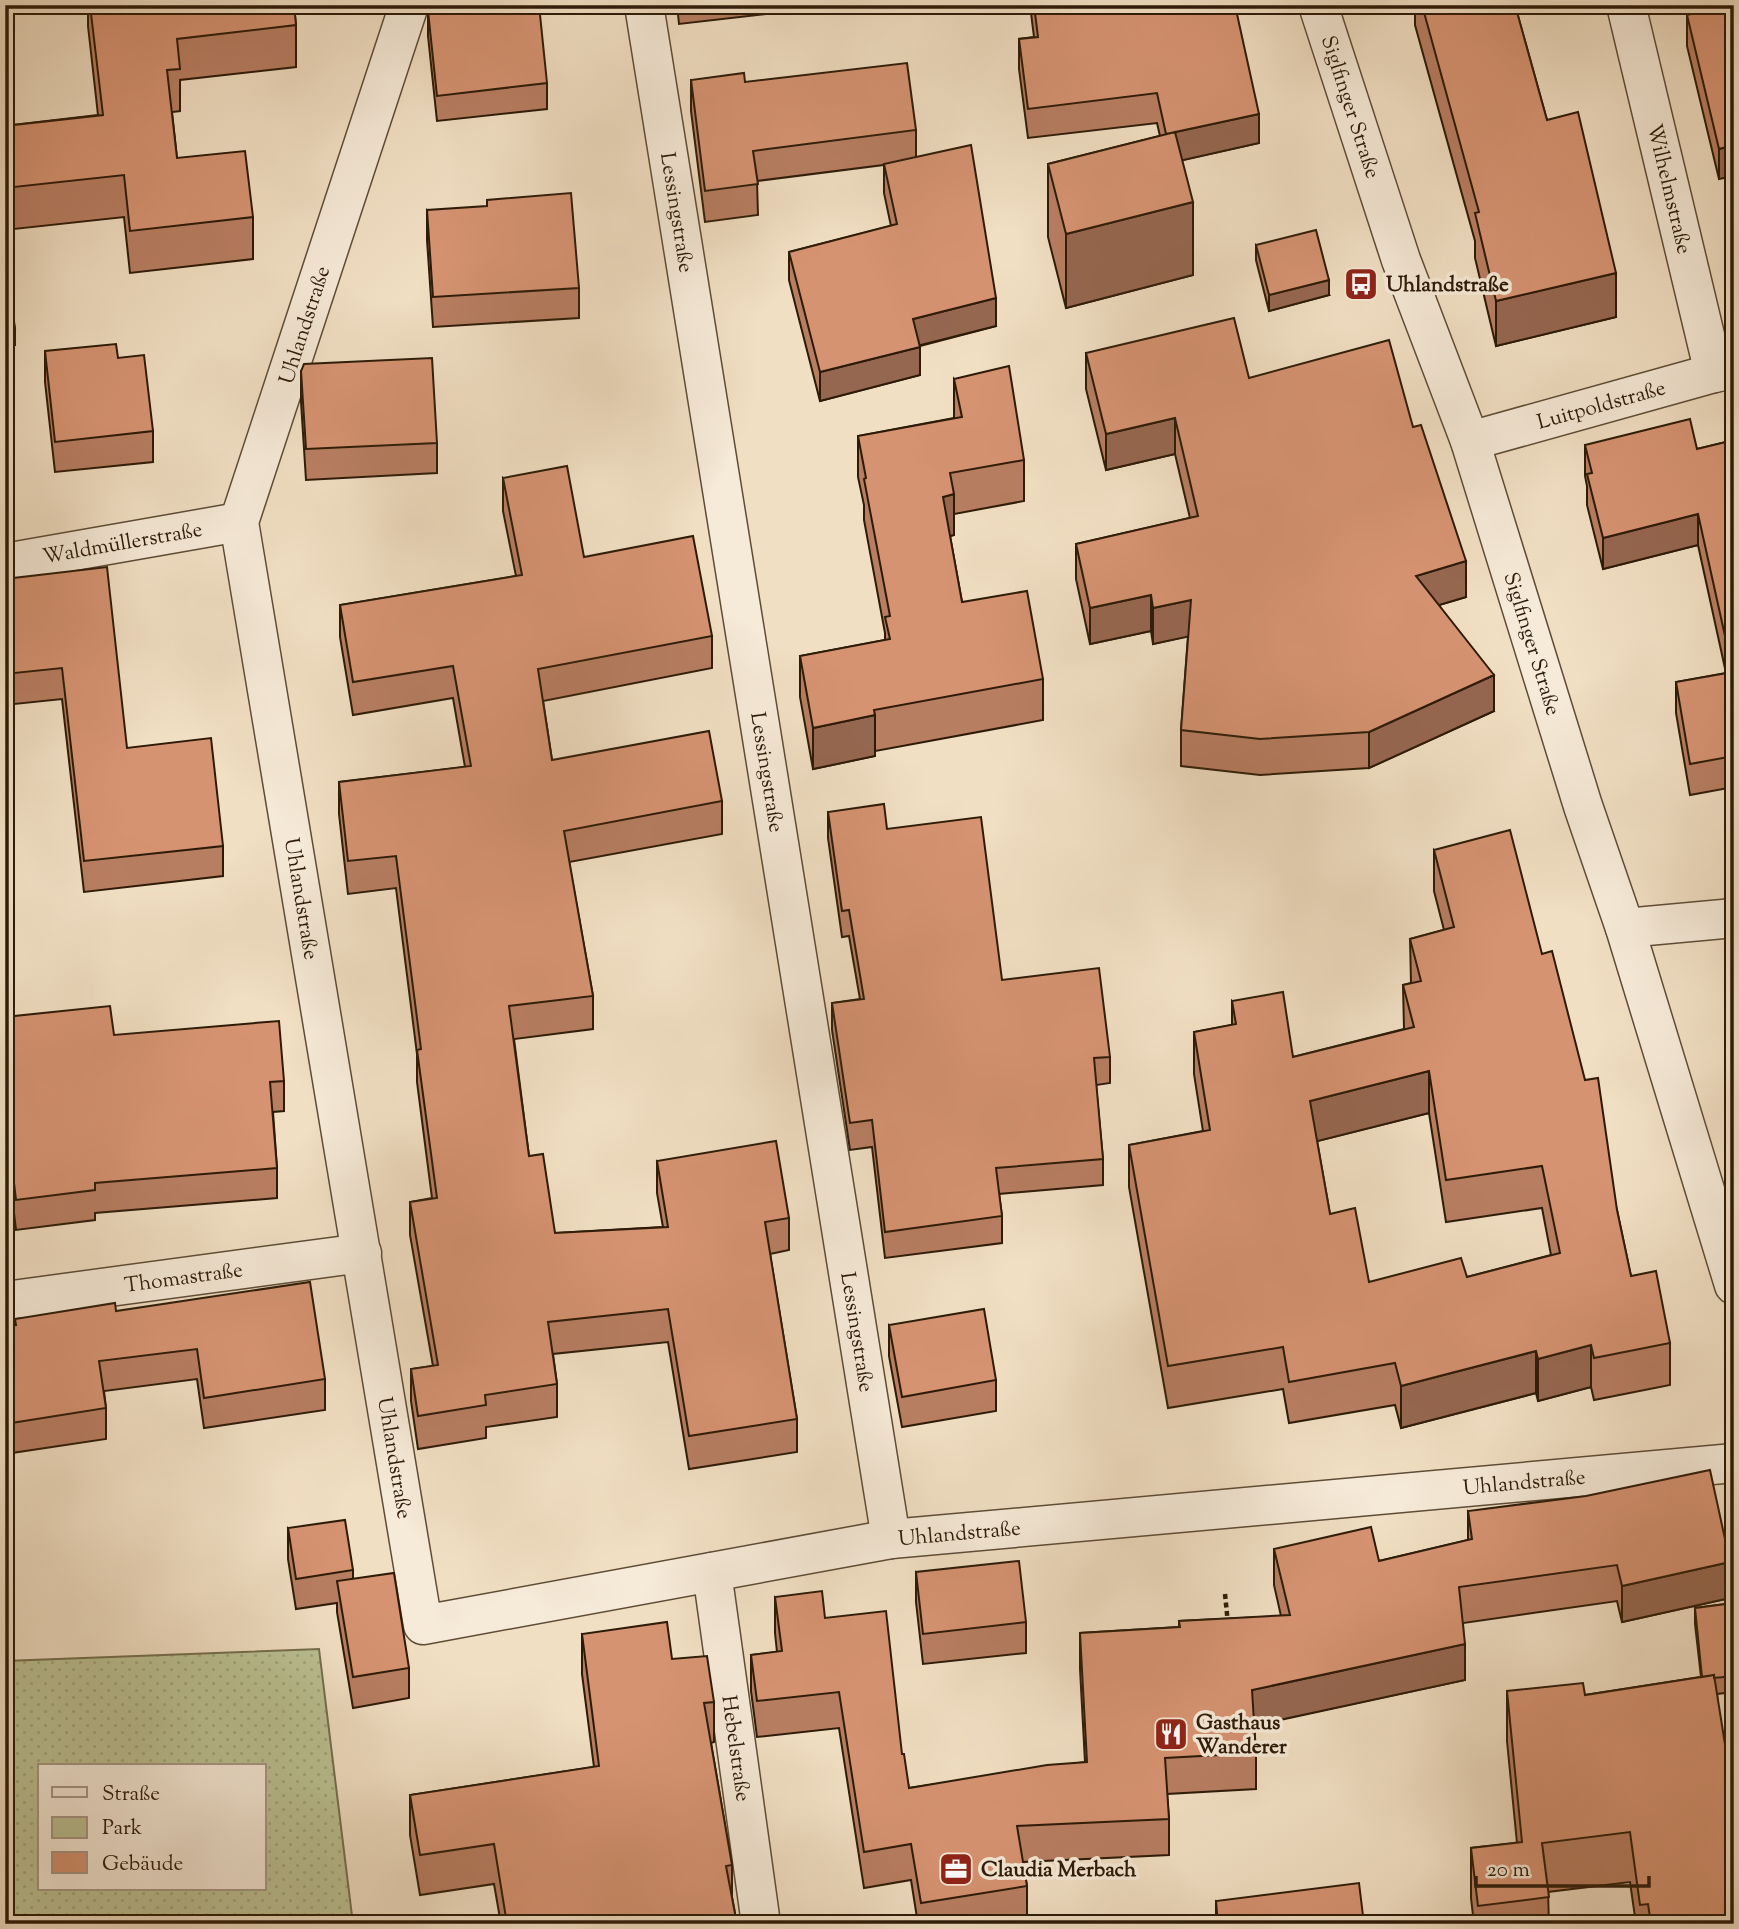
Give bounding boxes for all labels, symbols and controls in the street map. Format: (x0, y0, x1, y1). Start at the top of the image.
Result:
street label: Siglfinger Straße (1312, 32, 1386, 183)
street label: Wilhelmstraße (1638, 121, 1698, 257)
street label: Lessingstraße (651, 150, 700, 275)
street label: Uhlandstraße (273, 263, 339, 389)
bus stop icon: Uhlandstraße (1342, 265, 1380, 303)
place label: Uhlandstraße (1386, 271, 1509, 301)
street label: Luitpoldstraße (1534, 374, 1669, 439)
street label: Waldmüllerstraße (40, 516, 205, 573)
street label: Siglfinger Straße (1495, 569, 1567, 720)
street label: Lessingstraße (741, 710, 790, 835)
street label: Uhlandstraße (275, 836, 325, 962)
street label: Thomastraße (123, 1256, 245, 1302)
street label: Lessingstraße (831, 1270, 880, 1394)
street label: Uhlandstraße (368, 1395, 418, 1521)
street label: Uhlandstraße (1462, 1463, 1587, 1504)
street label: Uhlandstraße (897, 1514, 1022, 1555)
street label: Hebelstraße (712, 1693, 757, 1804)
place label: Gasthaus Wanderer (1196, 1709, 1287, 1763)
restaurant icon: Gasthaus Wanderer (1152, 1715, 1190, 1753)
legend (38, 1764, 266, 1890)
text: Straße (102, 1780, 160, 1810)
text: Park (102, 1814, 143, 1844)
scale bar (1476, 1845, 1650, 1889)
text: Gebäude (102, 1850, 183, 1880)
office icon: Claudia Merbach (937, 1850, 975, 1888)
place label: Claudia Merbach (981, 1856, 1137, 1886)
text: 20 m (1487, 1856, 1530, 1886)

